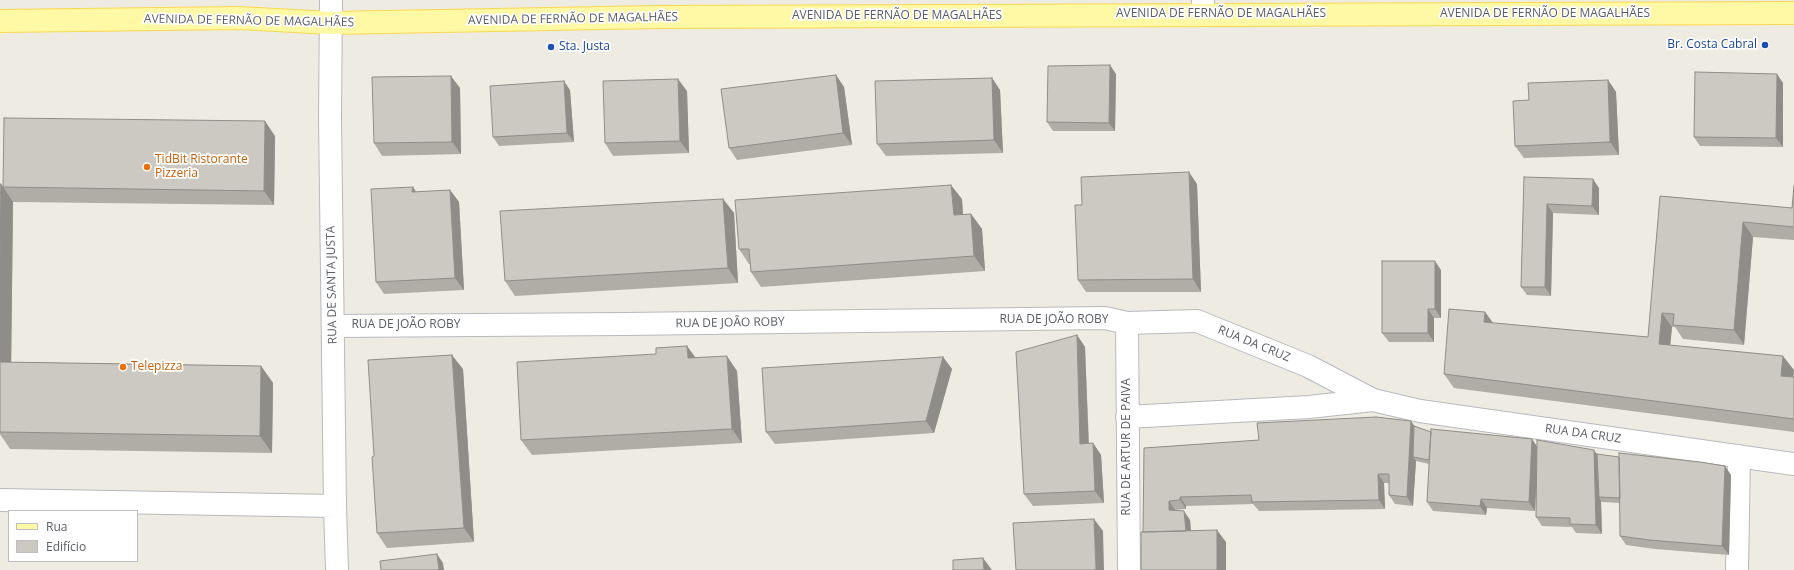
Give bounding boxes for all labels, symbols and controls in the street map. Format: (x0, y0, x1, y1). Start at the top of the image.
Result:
street label: AVENIDA DE FERNÃO DE MAGALHÃES (1116, 7, 1326, 21)
street label: AVENIDA DE FERNÃO DE MAGALHÃES (1440, 7, 1650, 21)
street label: AVENIDA DE FERNÃO DE MAGALHÃES (792, 9, 1002, 23)
street label: AVENIDA DE FERNÃO DE MAGALHÃES (468, 10, 678, 28)
street label: AVENIDA DE FERNÃO DE MAGALHÃES (144, 12, 354, 30)
place label: Br. Costa Cabral (1667, 38, 1757, 52)
place label: Sta. Justa (559, 40, 610, 54)
marker: Br. Costa Cabral (1760, 40, 1770, 50)
marker: Sta. Justa (546, 42, 556, 52)
place label: TidBit Ristorante Pizzeria (155, 153, 248, 181)
marker: TidBit Ristorante Pizzeria (142, 162, 152, 172)
street label: RUA DE SANTA JUSTA (324, 226, 340, 344)
street label: RUA DE JOÃO ROBY (999, 313, 1109, 327)
street label: RUA DE JOÃO ROBY (675, 315, 785, 331)
street label: RUA DE JOÃO ROBY (351, 318, 461, 332)
street label: RUA DA CRUZ (1216, 323, 1292, 365)
place label: Telepizza (131, 360, 182, 374)
marker: Telepizza (118, 362, 128, 372)
street label: RUA DE ARTUR DE PAIVA (1120, 378, 1134, 516)
street label: RUA DA CRUZ (1544, 422, 1622, 446)
legend (8, 510, 138, 562)
text: Rua (46, 518, 67, 535)
text: Edifício (46, 538, 86, 555)

